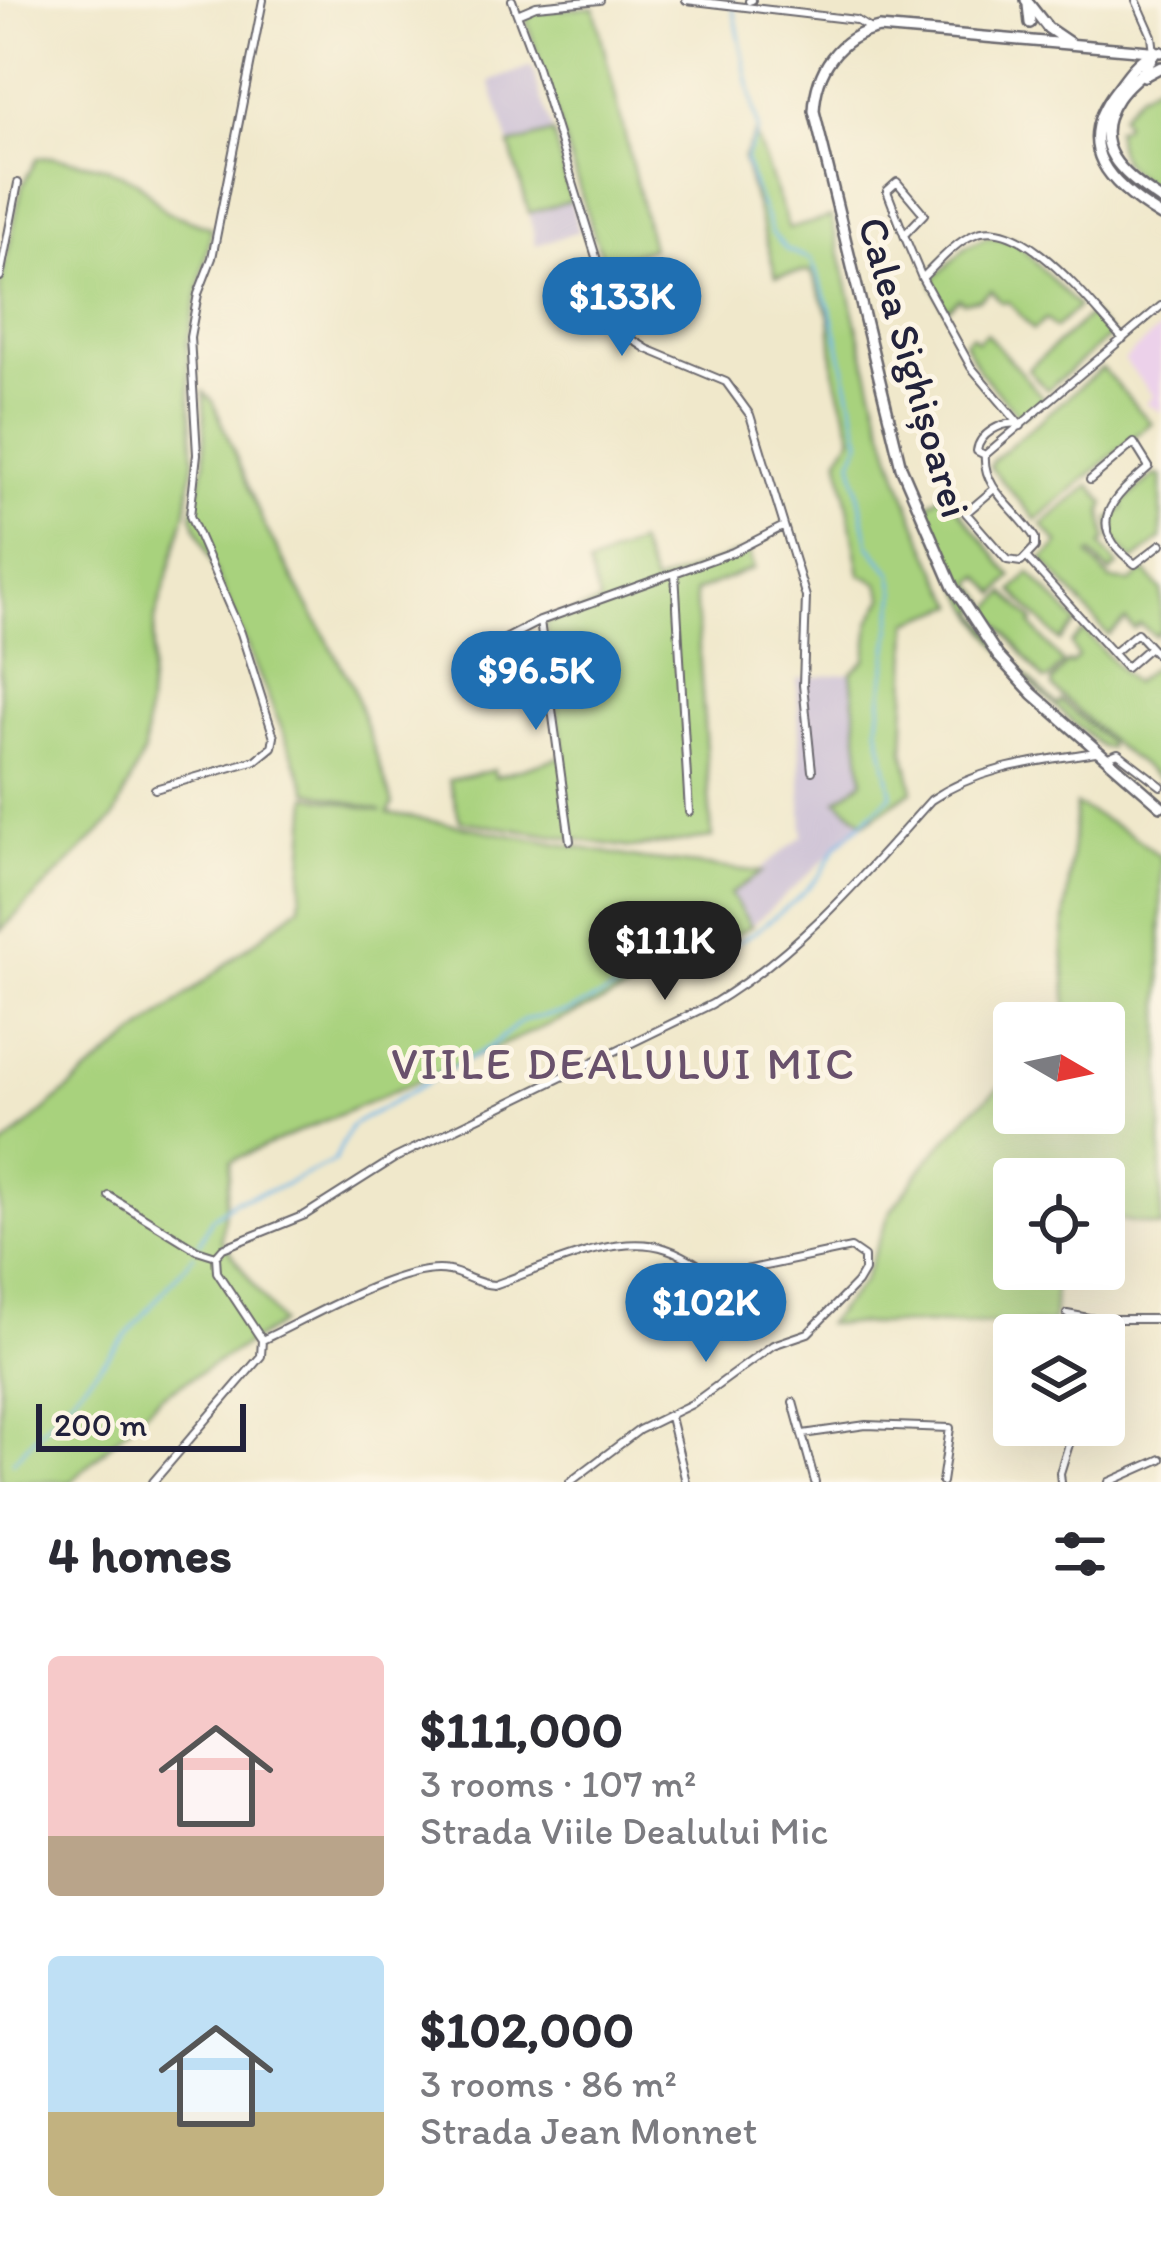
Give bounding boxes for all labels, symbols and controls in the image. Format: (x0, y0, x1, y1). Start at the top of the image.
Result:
street label: Calea Sighișoarei (847, 211, 982, 523)
pin: $133K (538, 257, 706, 359)
text: $133K (569, 272, 675, 319)
pin: $96.5K (438, 631, 634, 733)
text: $96.5K (478, 646, 594, 693)
pin: $111K (581, 901, 749, 1003)
text: $111K (616, 916, 714, 963)
north arrow (993, 1002, 1125, 1134)
map controls (993, 1002, 1125, 1446)
district label: VIILE DEALULUI MIC (391, 1036, 857, 1090)
button: locate (993, 1158, 1125, 1290)
pin: $102K (622, 1263, 790, 1365)
text: $102K (652, 1278, 760, 1325)
button: layers (993, 1314, 1125, 1446)
scale bar (36, 1398, 246, 1451)
text: 200 m (54, 1405, 147, 1444)
icon: filters (1047, 1521, 1113, 1587)
text: 4 homes (48, 1524, 232, 1585)
text: $111,000 (420, 1699, 623, 1760)
icon: home (144, 1704, 288, 1848)
text: 3 rooms · 107 m² (420, 1760, 696, 1807)
text: Strada Viile Dealului Mic (420, 1807, 829, 1854)
text: $102,000 (420, 1999, 634, 2060)
icon: home (144, 2004, 288, 2148)
text: 3 rooms · 86 m² (420, 2060, 677, 2107)
text: Strada Jean Monnet (420, 2107, 757, 2154)

